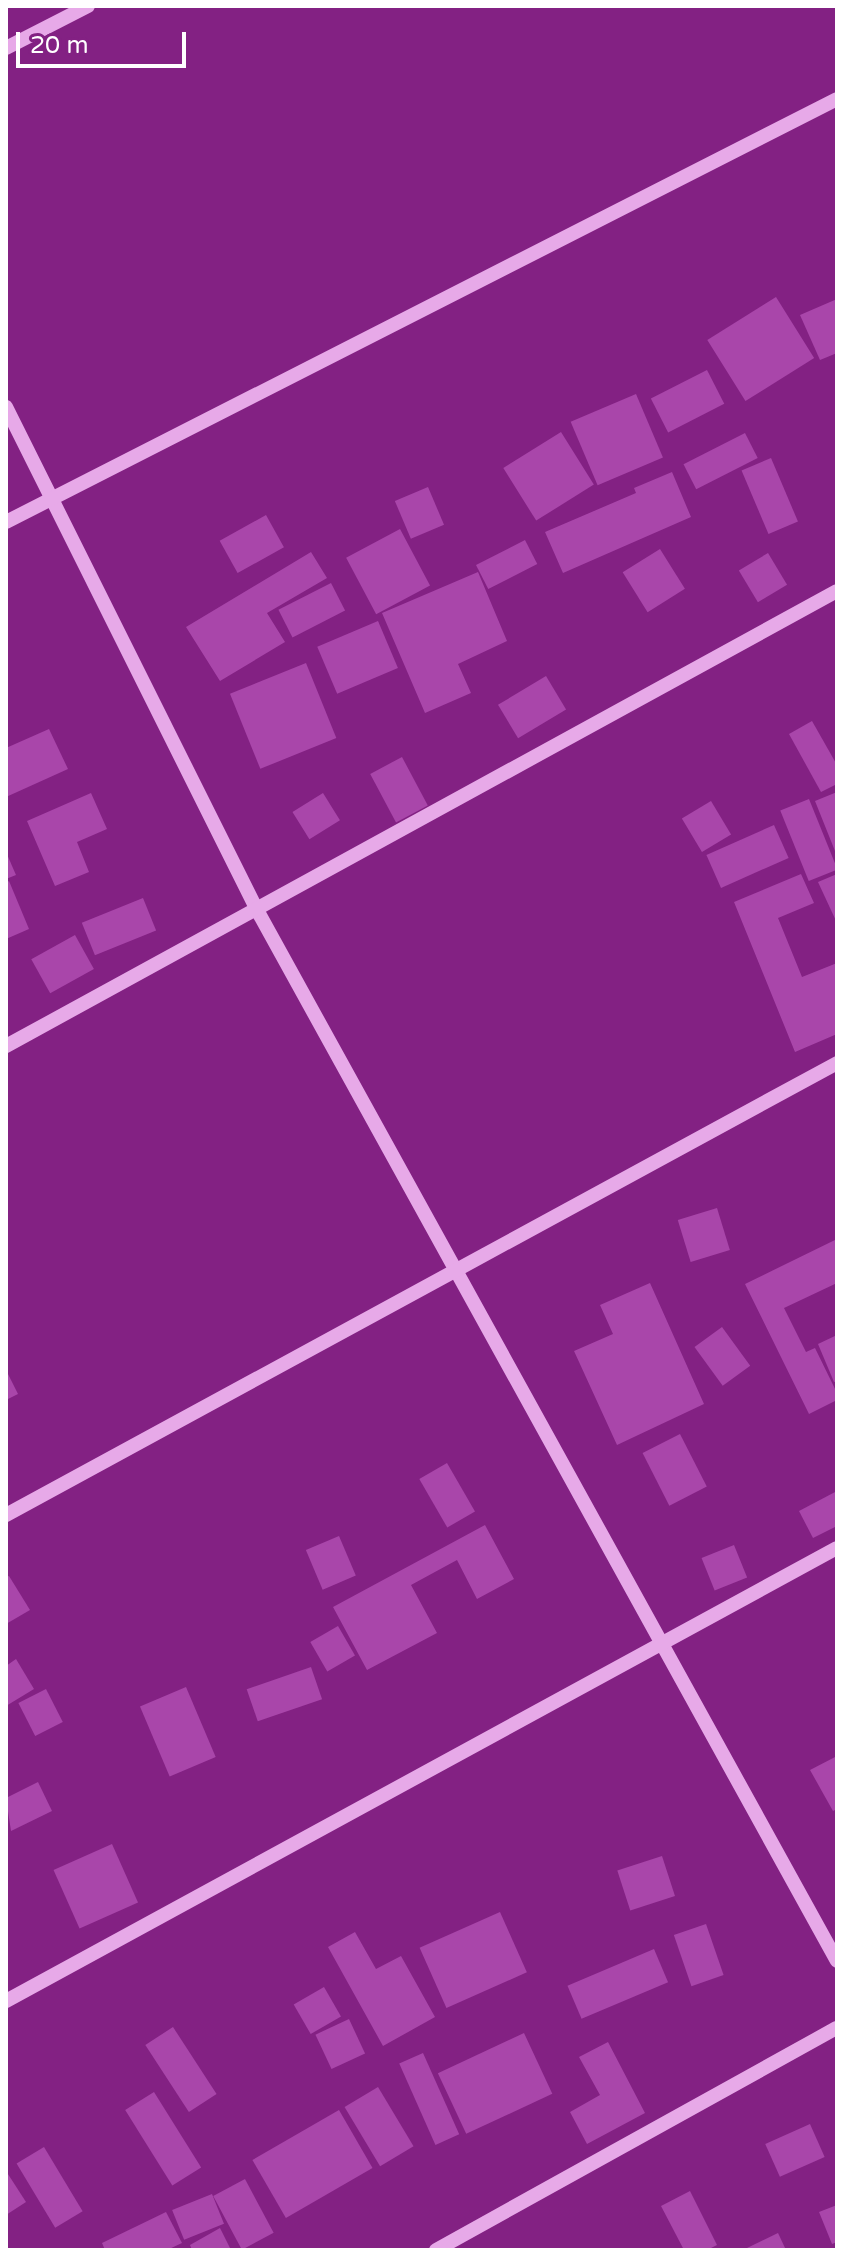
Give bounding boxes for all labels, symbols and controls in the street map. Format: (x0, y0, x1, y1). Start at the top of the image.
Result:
scale bar (20, 16, 190, 66)
text: 20 m (30, 31, 88, 60)

